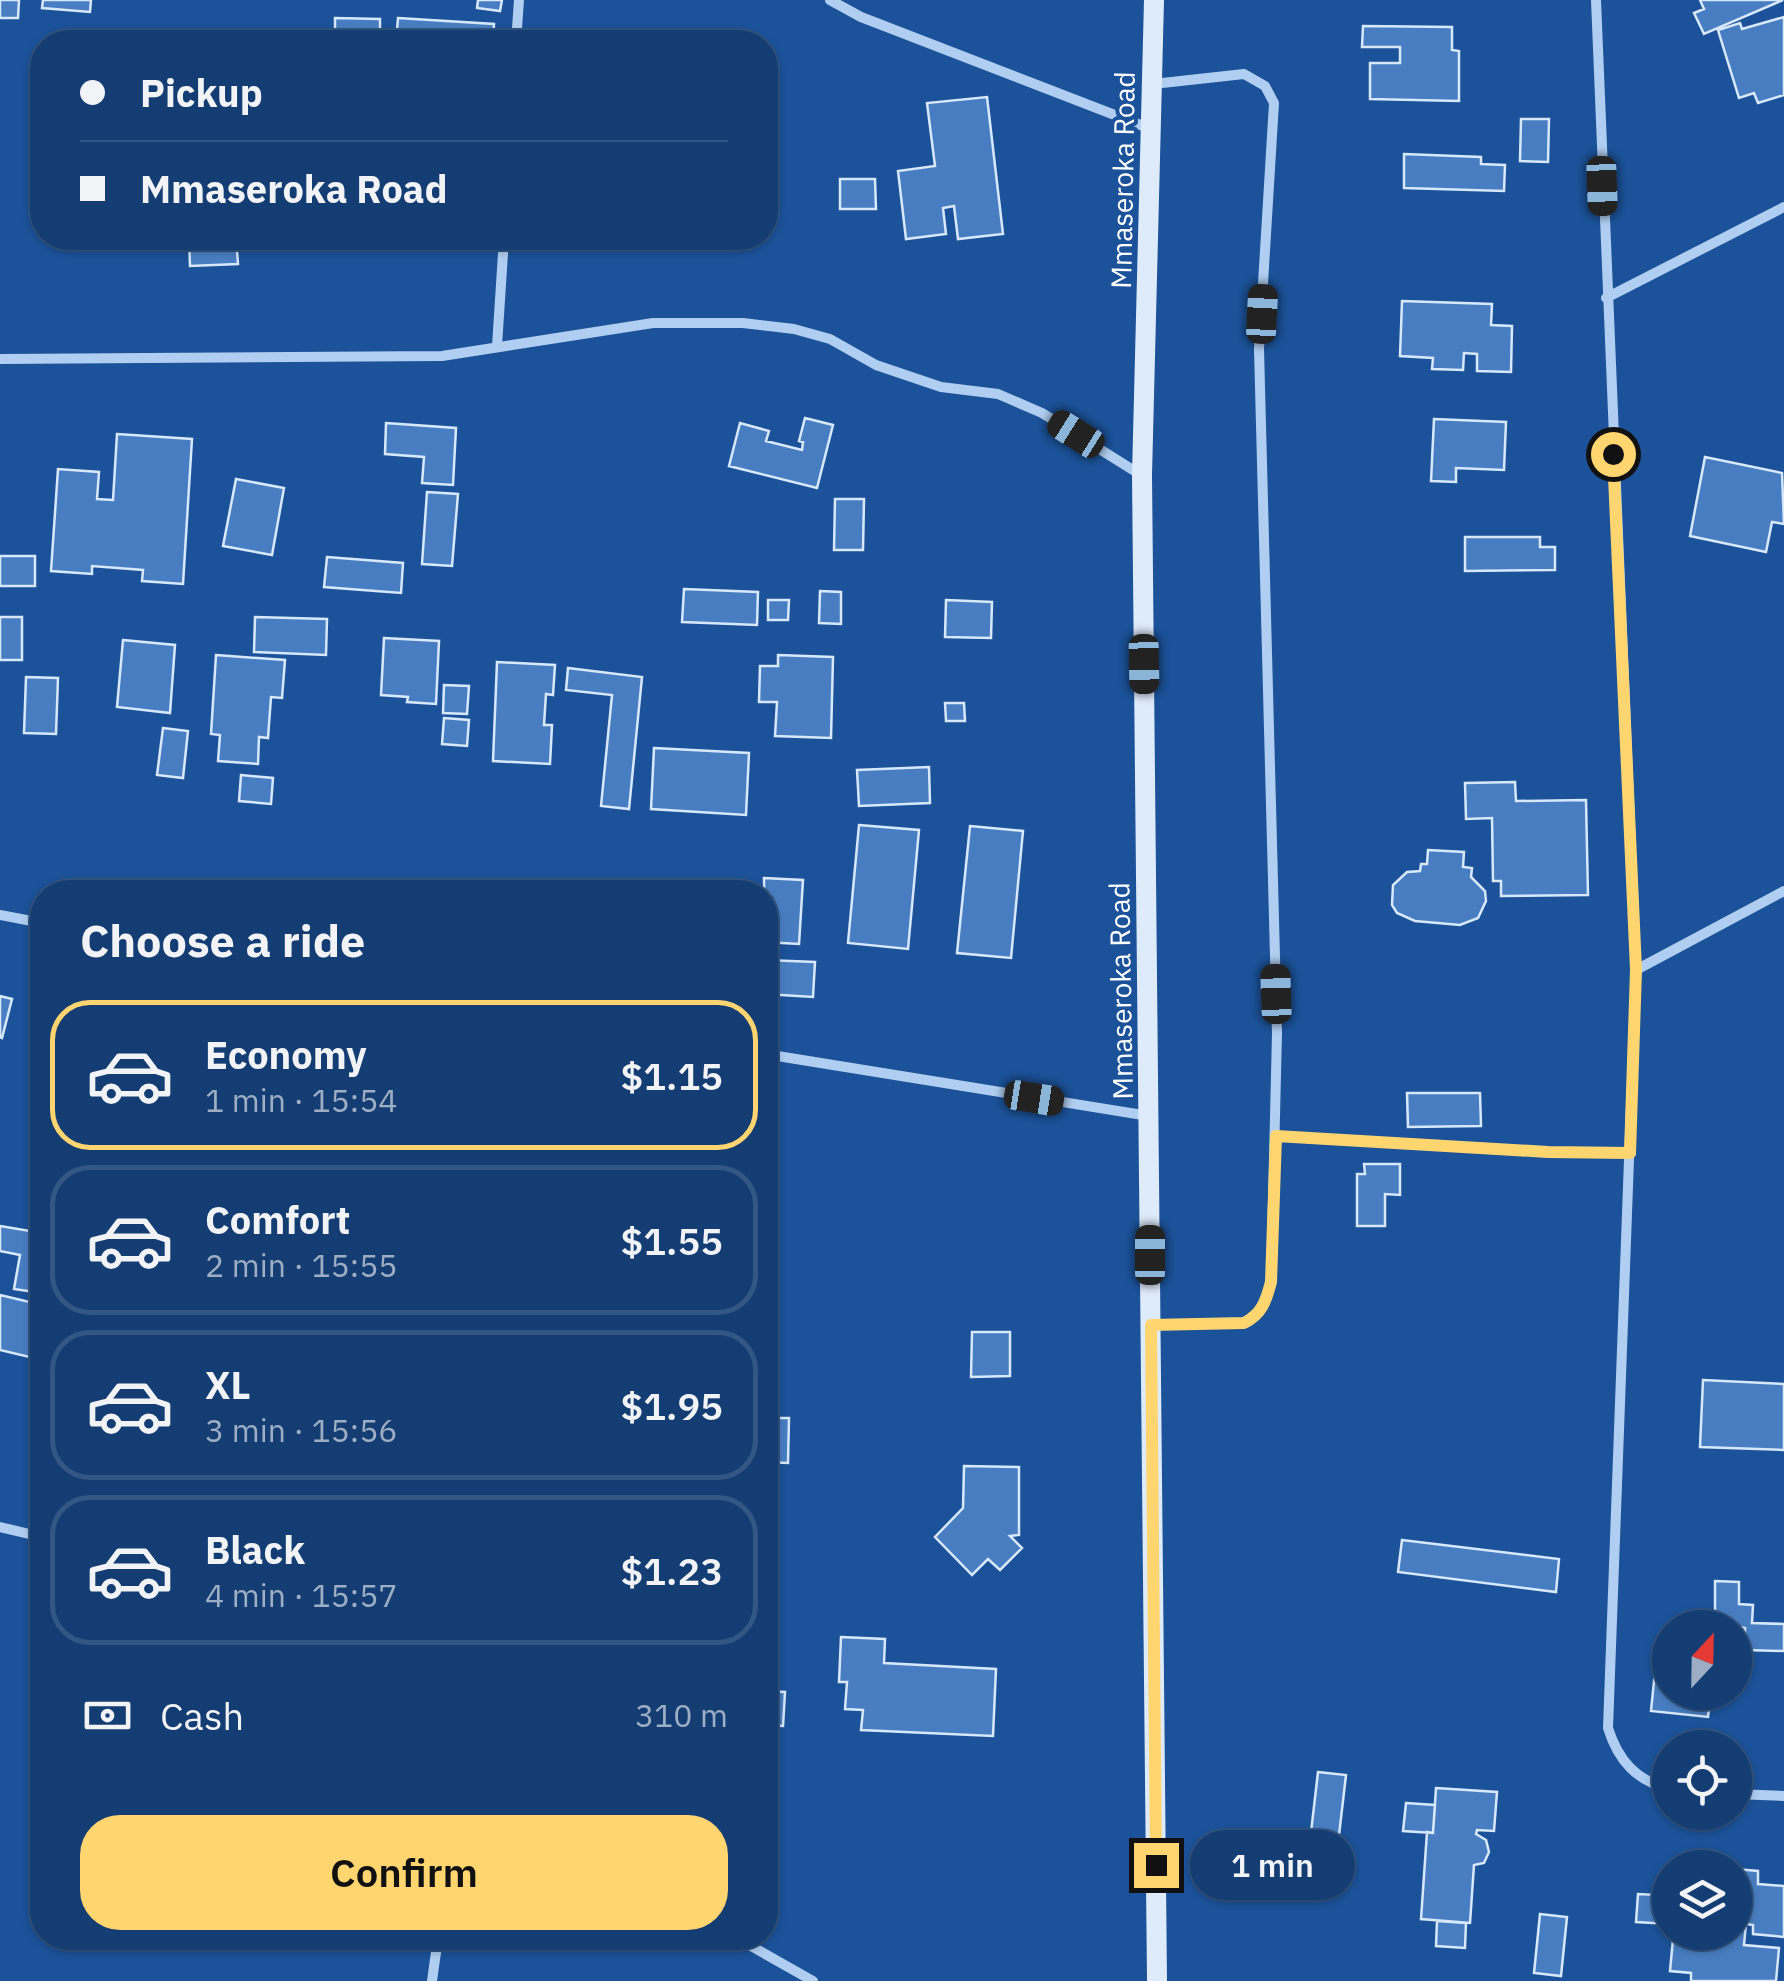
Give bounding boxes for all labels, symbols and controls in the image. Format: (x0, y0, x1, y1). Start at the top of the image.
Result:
text: Pickup (140, 68, 263, 117)
street label: Mmaseroka Road (1102, 71, 1143, 289)
car (1586, 155, 1618, 217)
text: Mmaseroka Road (140, 164, 448, 213)
car (1245, 283, 1279, 345)
car (1043, 405, 1109, 463)
route start (1591, 432, 1636, 477)
car (1128, 634, 1160, 694)
street label: Mmaseroka Road (1100, 882, 1141, 1100)
text: Choose a ride (80, 911, 365, 969)
car (1260, 963, 1292, 1025)
icon: car (85, 1030, 175, 1120)
text: Economy (205, 1030, 367, 1079)
text: $1.15 (620, 1051, 723, 1100)
car (1002, 1078, 1066, 1118)
text: 1 min · 15:54 (205, 1079, 398, 1121)
icon: car (85, 1195, 175, 1285)
text: Comfort (205, 1195, 350, 1244)
text: $1.55 (620, 1216, 723, 1265)
car (1135, 1225, 1165, 1285)
text: 2 min · 15:55 (205, 1244, 398, 1286)
icon: car (85, 1360, 175, 1450)
text: XL (205, 1360, 251, 1409)
text: $1.95 (620, 1381, 723, 1430)
text: 3 min · 15:56 (205, 1409, 398, 1451)
icon: car (85, 1525, 175, 1615)
text: Black (205, 1525, 305, 1574)
text: $1.23 (620, 1546, 723, 1595)
text: 4 min · 15:57 (205, 1574, 398, 1616)
north arrow (1652, 1610, 1752, 1710)
map controls (1652, 1610, 1752, 1950)
icon: cash (80, 1688, 135, 1743)
text: Cash (160, 1691, 244, 1740)
text: 310 m (635, 1694, 728, 1736)
button: locate (1652, 1730, 1752, 1830)
button: Confirm (80, 1815, 728, 1930)
callout: 1 min (1191, 1830, 1356, 1900)
route end (1134, 1843, 1179, 1888)
text: 1 min (1231, 1844, 1314, 1886)
button: layers (1652, 1850, 1752, 1950)

